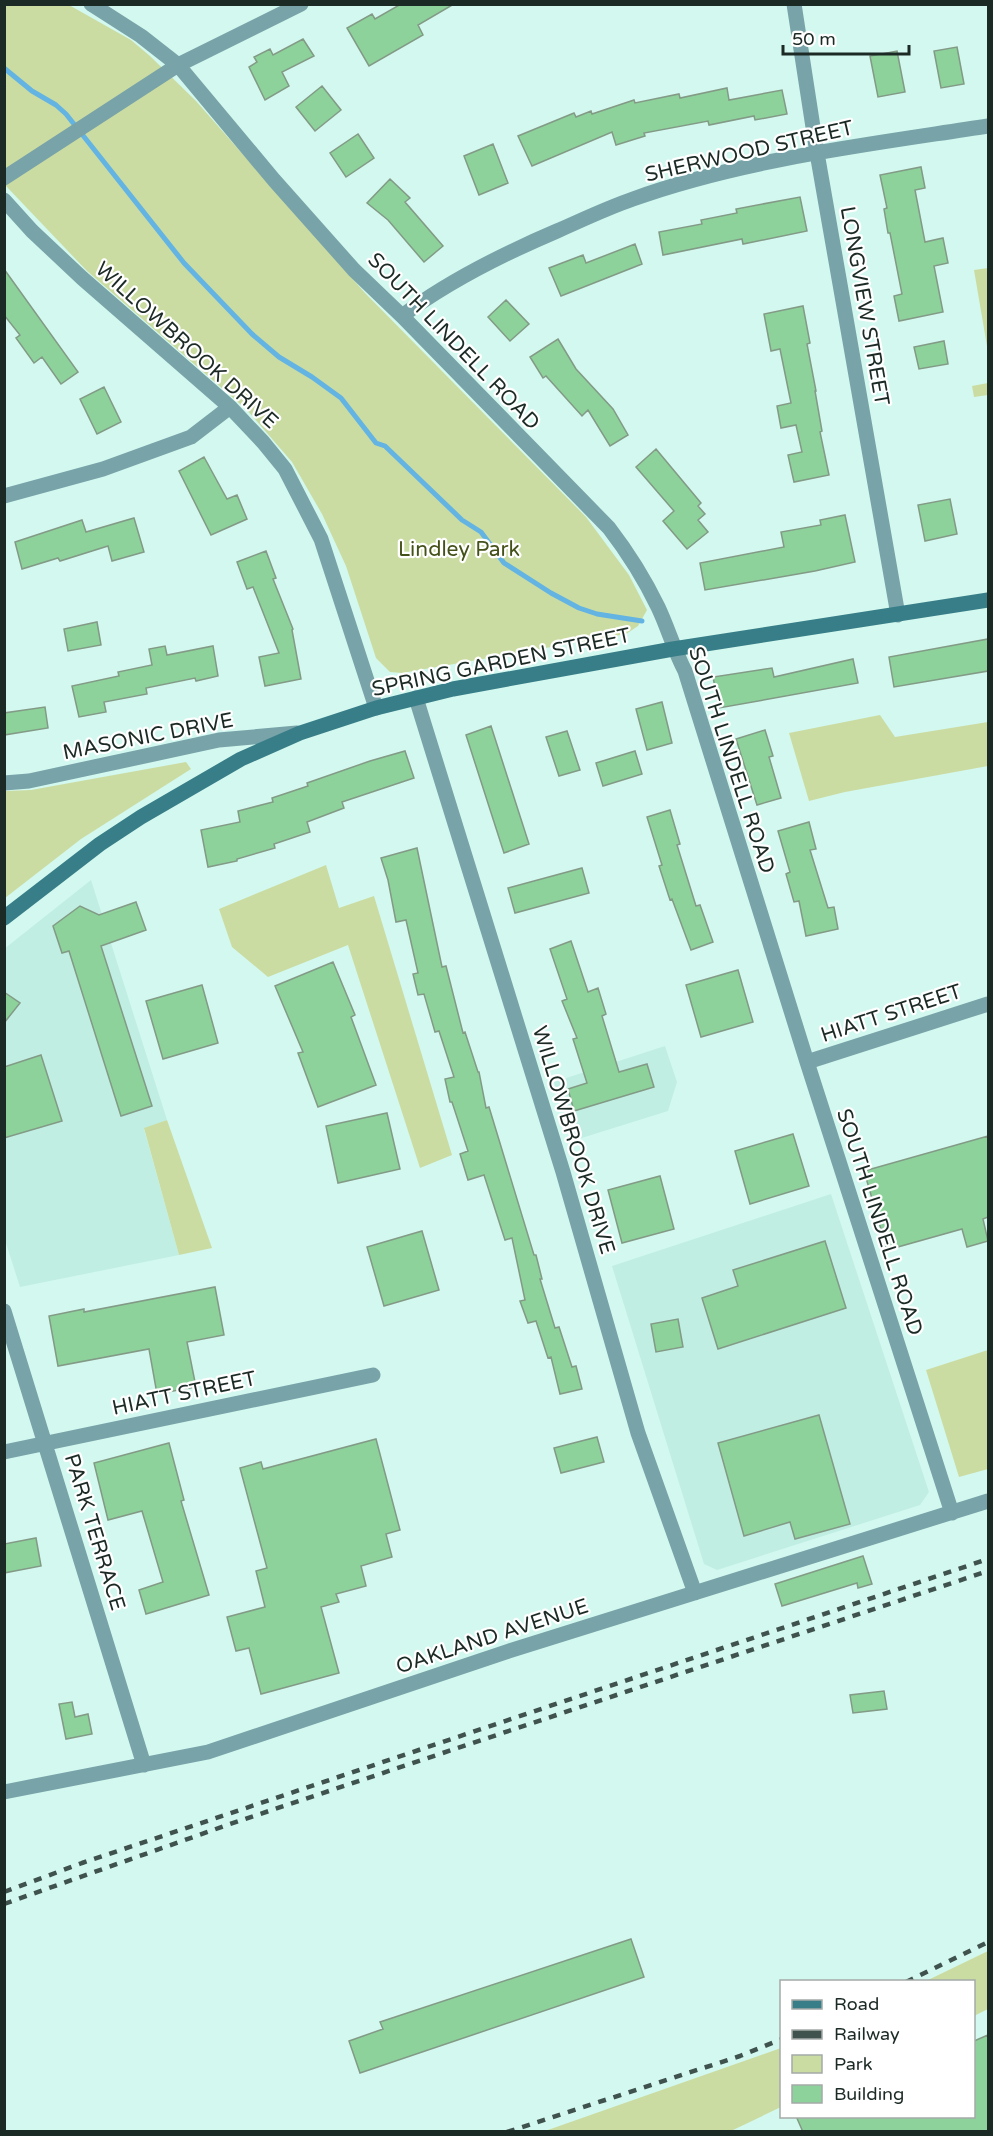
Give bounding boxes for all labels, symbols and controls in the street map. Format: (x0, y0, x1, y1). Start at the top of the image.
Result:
scale bar (783, 18, 909, 56)
text: 50 m (792, 28, 836, 50)
street label: SHERWOOD STREET (642, 115, 856, 188)
street label: LONGVIEW STREET (835, 204, 894, 408)
street label: SOUTH LINDELL ROAD (362, 247, 545, 435)
street label: WILLOWBROOK DRIVE (90, 257, 283, 434)
park label: Lindley Park (398, 537, 520, 562)
street label: SPRING GARDEN STREET (370, 623, 633, 702)
street label: SOUTH LINDELL ROAD (683, 644, 780, 877)
street label: MASONIC DRIVE (61, 708, 236, 765)
street label: HIATT STREET (818, 979, 965, 1048)
street label: WILLOWBROOK DRIVE (527, 1023, 620, 1257)
street label: SOUTH LINDELL ROAD (831, 1106, 928, 1339)
street label: HIATT STREET (110, 1366, 259, 1421)
street label: PARK TERRACE (59, 1451, 130, 1614)
street label: OAKLAND AVENUE (393, 1594, 592, 1679)
legend (780, 1980, 975, 2118)
text: Road (834, 1993, 879, 2015)
text: Railway (834, 2023, 900, 2045)
text: Park (834, 2053, 873, 2075)
text: Building (834, 2083, 904, 2105)

